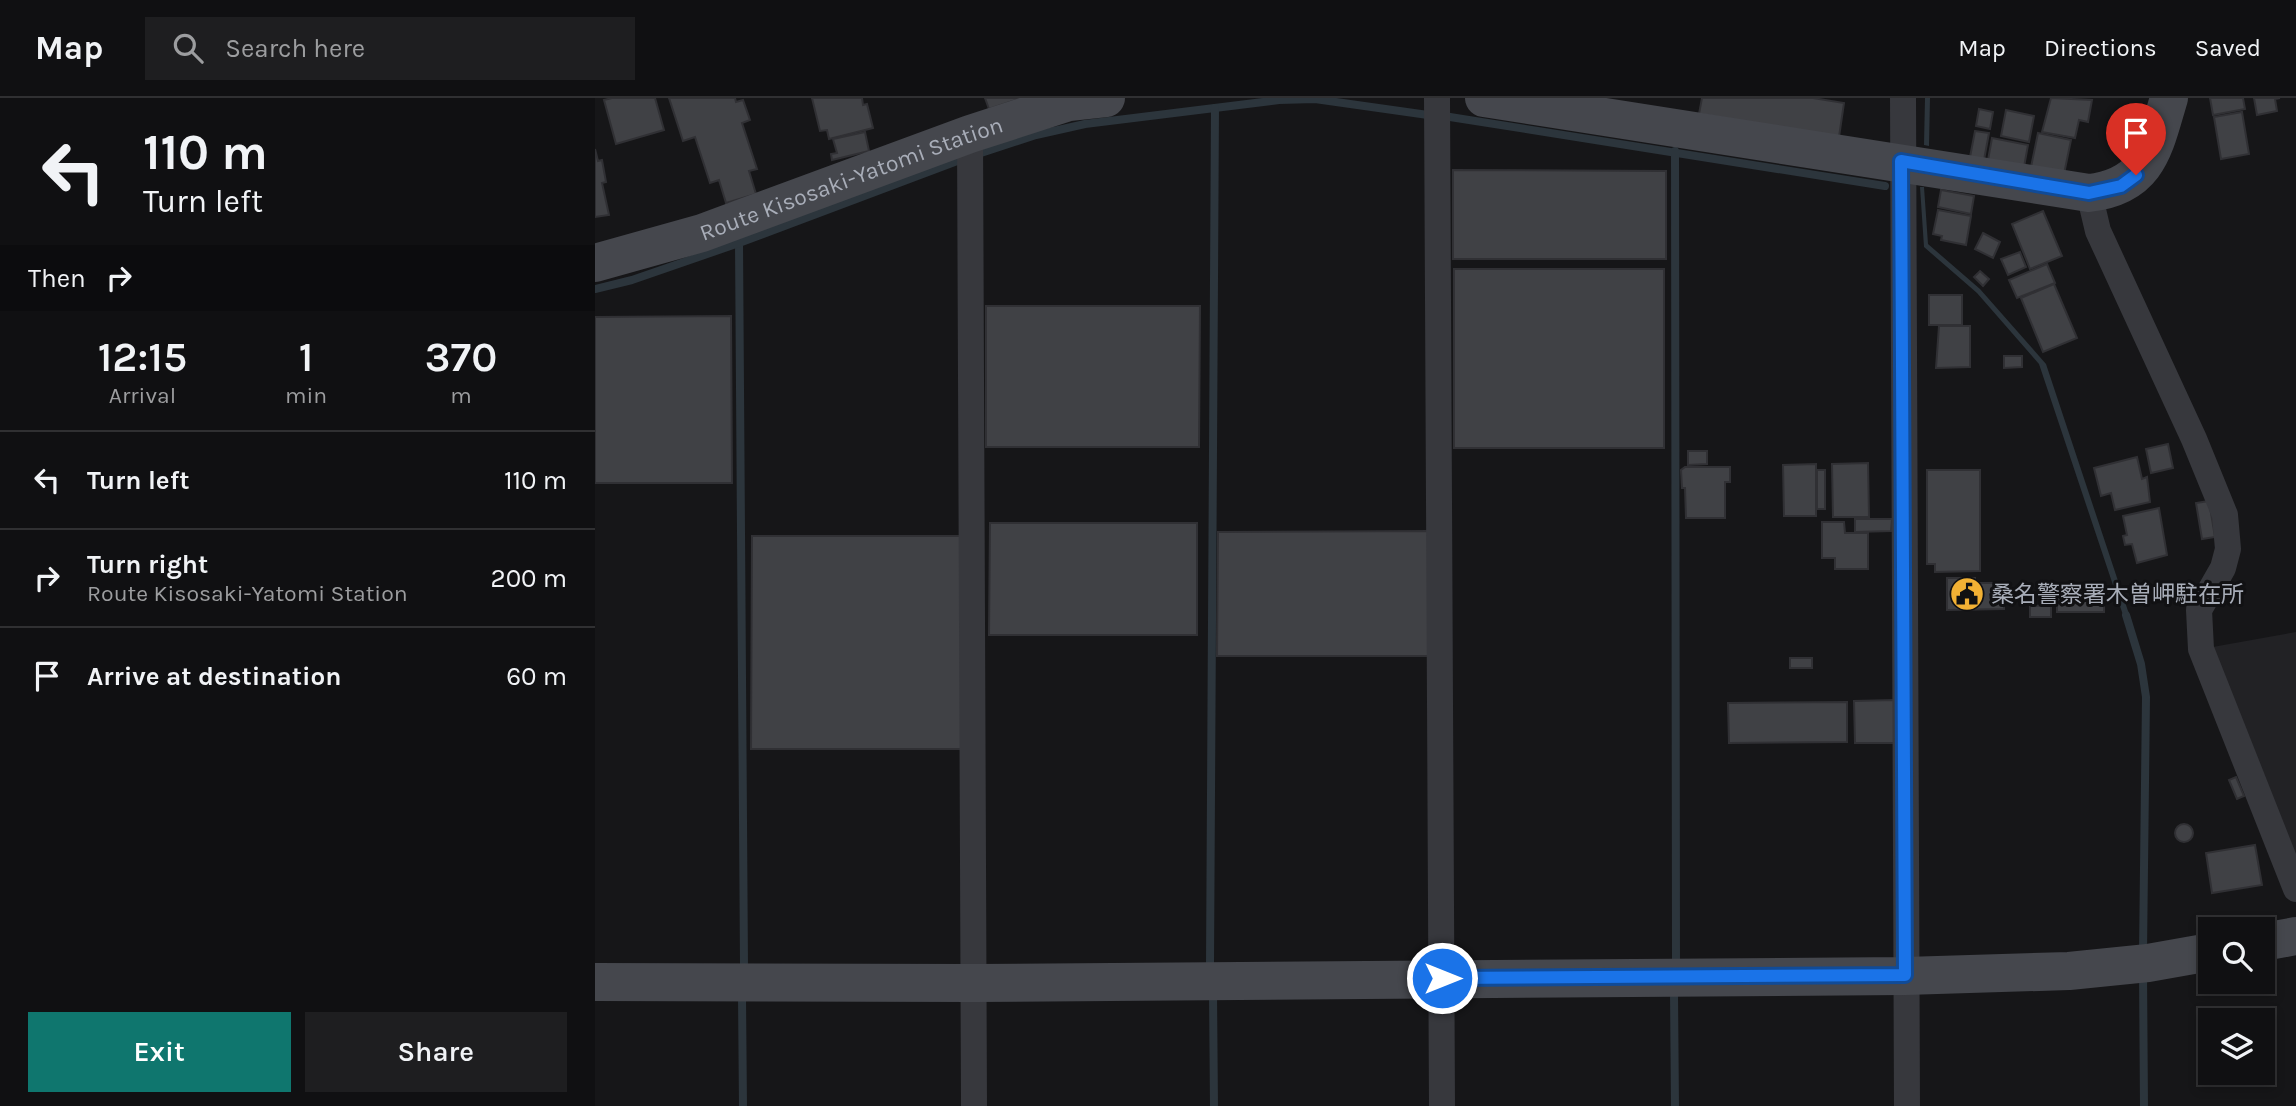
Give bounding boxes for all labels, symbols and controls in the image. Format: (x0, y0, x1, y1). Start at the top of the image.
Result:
search box (145, 17, 635, 80)
text: Map (35, 29, 103, 67)
icon: search (169, 29, 207, 67)
text: Search here (225, 33, 365, 64)
text: Map (1958, 34, 2006, 62)
text: Directions (2044, 34, 2157, 62)
text: Saved (2195, 34, 2261, 62)
pin (2106, 103, 2166, 175)
street label: Route Kisosaki-Yatomi Station (696, 111, 1006, 247)
icon: arrive (2117, 114, 2155, 152)
text: 110 m (143, 124, 268, 181)
icon: left (28, 126, 119, 217)
text: Turn left (143, 183, 263, 220)
icon: right (100, 259, 138, 297)
text: Then (28, 263, 86, 294)
text: 12:15 (98, 332, 187, 382)
text: 1 (299, 332, 313, 382)
text: 370 (425, 332, 497, 382)
text: Arrival (109, 382, 176, 409)
text: min (285, 382, 327, 409)
text: m (450, 382, 472, 409)
icon: left (28, 461, 66, 499)
text: Turn left (87, 465, 189, 496)
text: 110 m (504, 465, 567, 496)
text: Turn right (87, 549, 208, 580)
icon: right (28, 559, 66, 597)
text: 200 m (491, 563, 567, 594)
public building icon: 桑名警察署木曽岬駐在所 (1948, 575, 1986, 613)
text: Route Kisosaki-Yatomi Station (87, 580, 408, 607)
place label: 桑名警察署木曽岬駐在所 (1991, 581, 2244, 608)
icon: arrive (28, 657, 66, 695)
text: Arrive at destination (87, 661, 341, 692)
text: 60 m (506, 661, 567, 692)
map controls (2198, 917, 2275, 1085)
button: search (2198, 917, 2275, 994)
position arrow (1405, 941, 1479, 1015)
button: layers (2198, 1008, 2275, 1085)
button: Exit (28, 1012, 291, 1092)
button: Share (305, 1012, 567, 1092)

